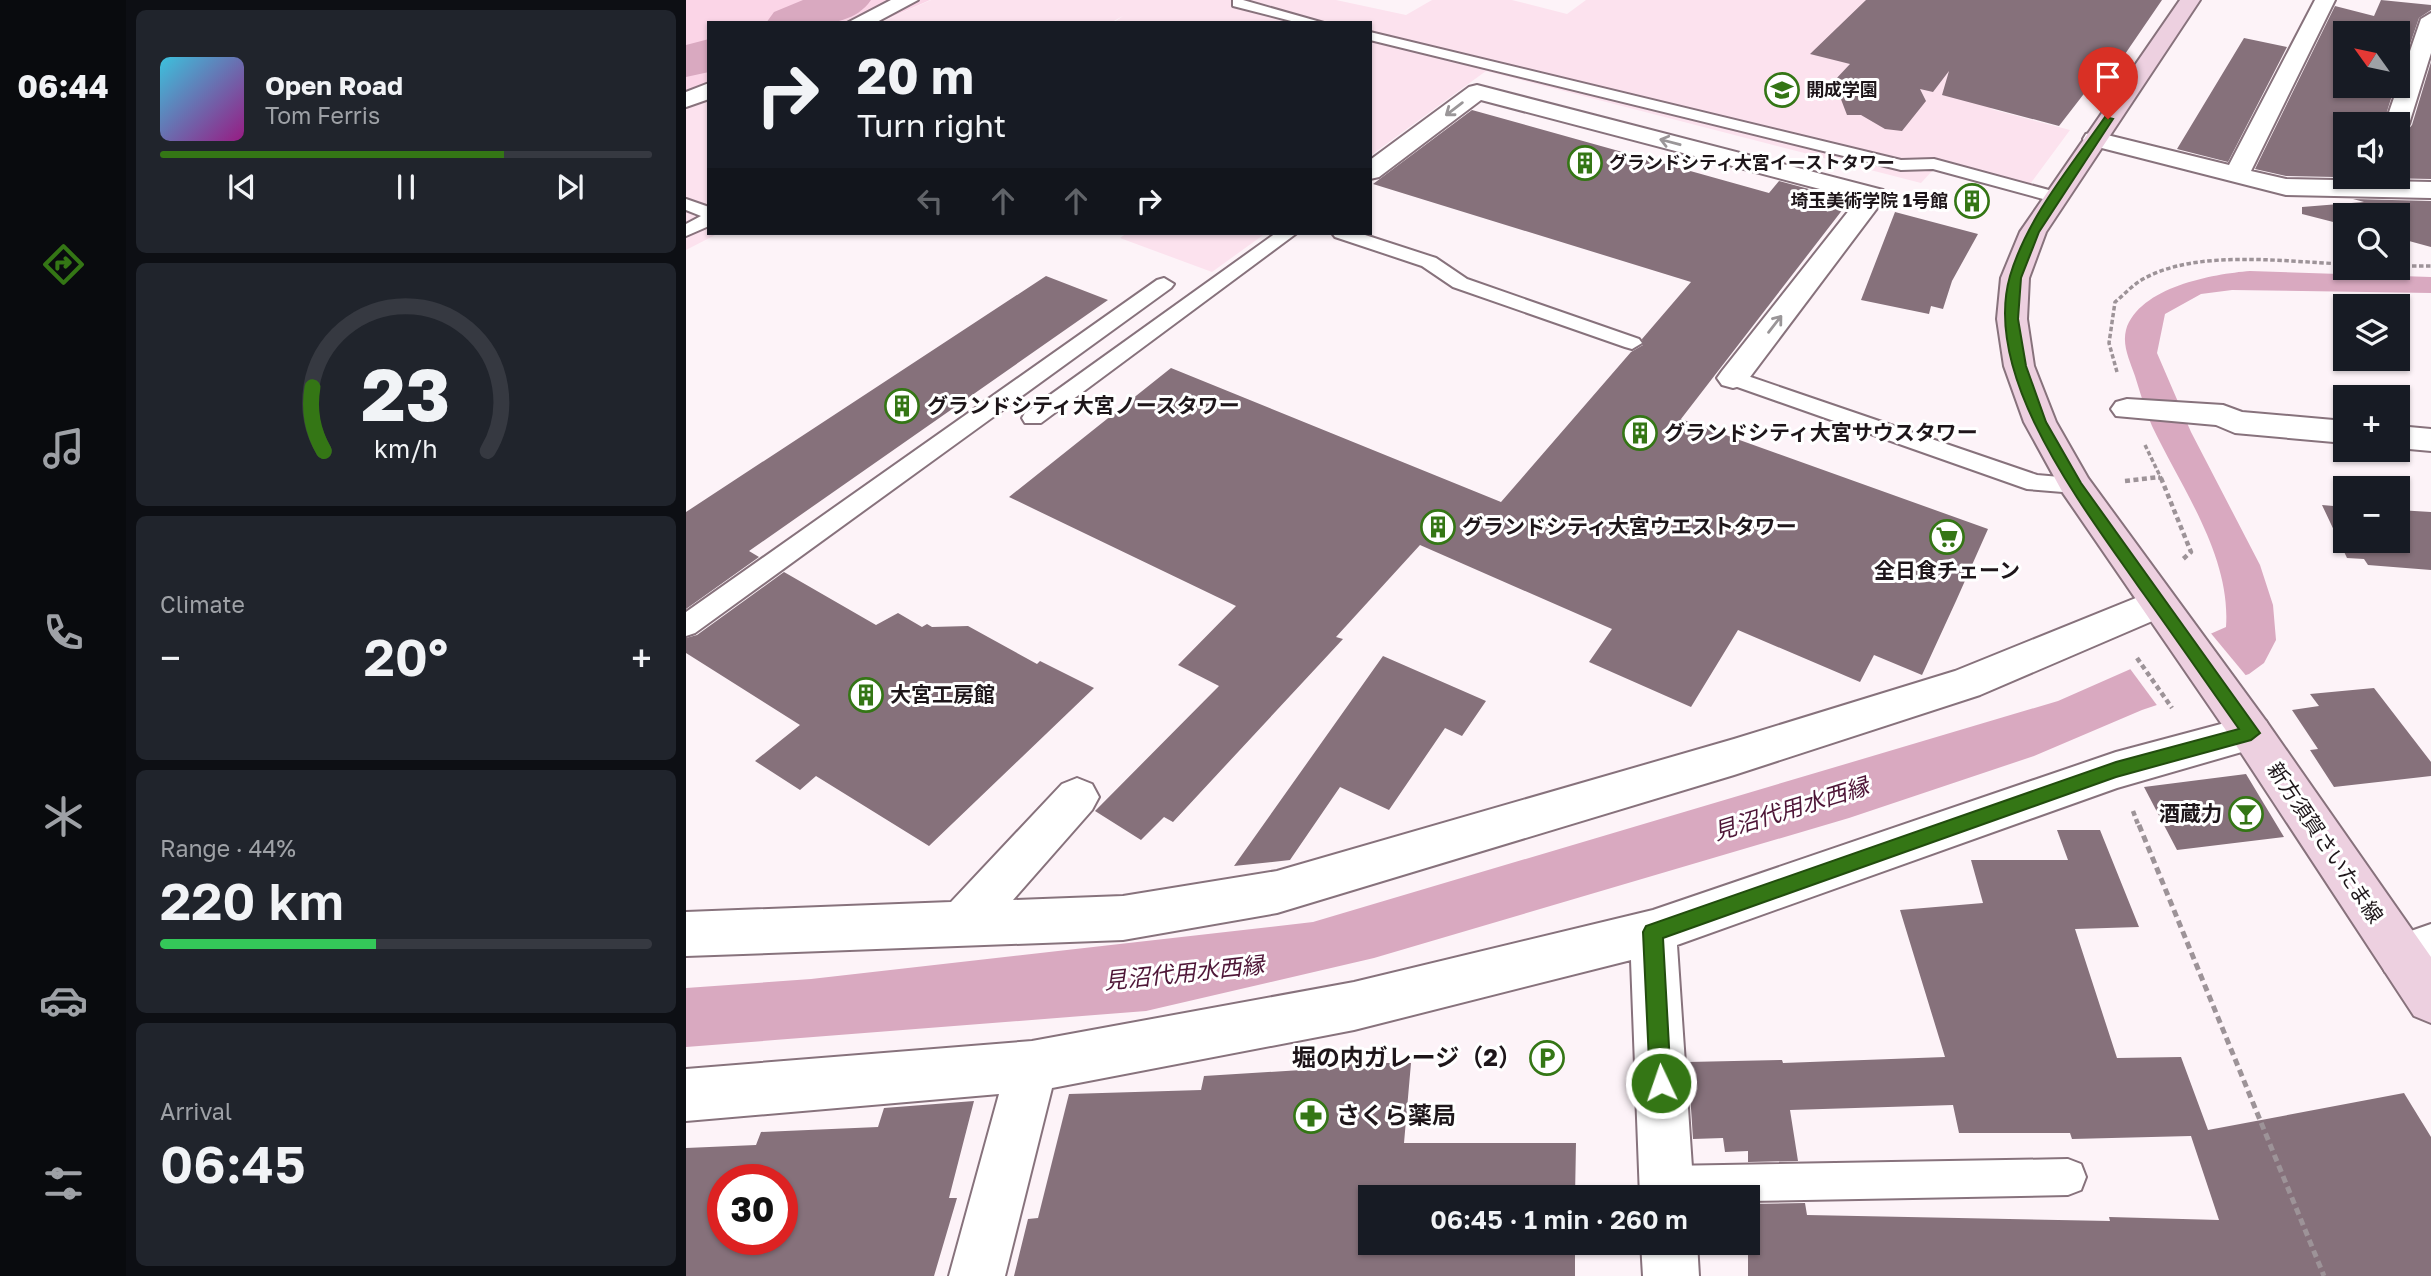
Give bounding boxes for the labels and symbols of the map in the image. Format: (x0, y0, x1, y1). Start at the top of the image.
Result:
north arrow (2333, 21, 2410, 98)
pin (2078, 47, 2138, 119)
school or university icon: 開成学園 (1763, 71, 1801, 109)
place label: 開成学園 (1806, 78, 1878, 100)
one-way arrow (1445, 102, 1464, 116)
one-way arrow (1659, 135, 1681, 148)
building icon: グランドシティ大宮イーストタワー (1566, 144, 1604, 182)
place label: グランドシティ大宮イーストタワー (1609, 151, 1895, 173)
building icon: 埼玉美術学院 1号館 (1953, 182, 1991, 220)
place label: 埼玉美術学院 1号館 (1790, 189, 1948, 211)
one-way arrow (1767, 315, 1782, 333)
building icon: グランドシティ大宮ノースタワー (883, 387, 921, 425)
place label: グランドシティ大宮ノースタワー (927, 392, 1240, 418)
building icon: グランドシティ大宮サウスタワー (1621, 414, 1659, 452)
place label: グランドシティ大宮サウスタワー (1664, 419, 1978, 445)
building icon: グランドシティ大宮ウエストタワー (1419, 508, 1457, 546)
place label: グランドシティ大宮ウエストタワー (1462, 513, 1797, 539)
supermarket icon: 全日食チェーン (1928, 518, 1966, 556)
place label: 全日食チェーン (1874, 557, 2020, 583)
building icon: 大宮工房館 (847, 676, 885, 714)
place label: 大宮工房館 (890, 681, 995, 707)
street label: 新方須賀さいたま線 (2262, 757, 2389, 928)
water label: 見沼代用水西縁 (1710, 770, 1875, 845)
bar icon: 酒蔵力 (2227, 795, 2265, 833)
place label: 酒蔵力 (2159, 800, 2222, 826)
water label: 見沼代用水西縁 (1102, 949, 1268, 994)
parking icon: 堀の内ガレージ（2） (1528, 1039, 1566, 1077)
place label: 堀の内ガレージ（2） (1292, 1042, 1522, 1071)
position arrow (1624, 1046, 1698, 1120)
pharmacy icon: さくら薬局 (1292, 1097, 1330, 1135)
place label: さくら薬局 (1336, 1100, 1456, 1129)
speed limit sign: 30 (707, 1164, 798, 1255)

